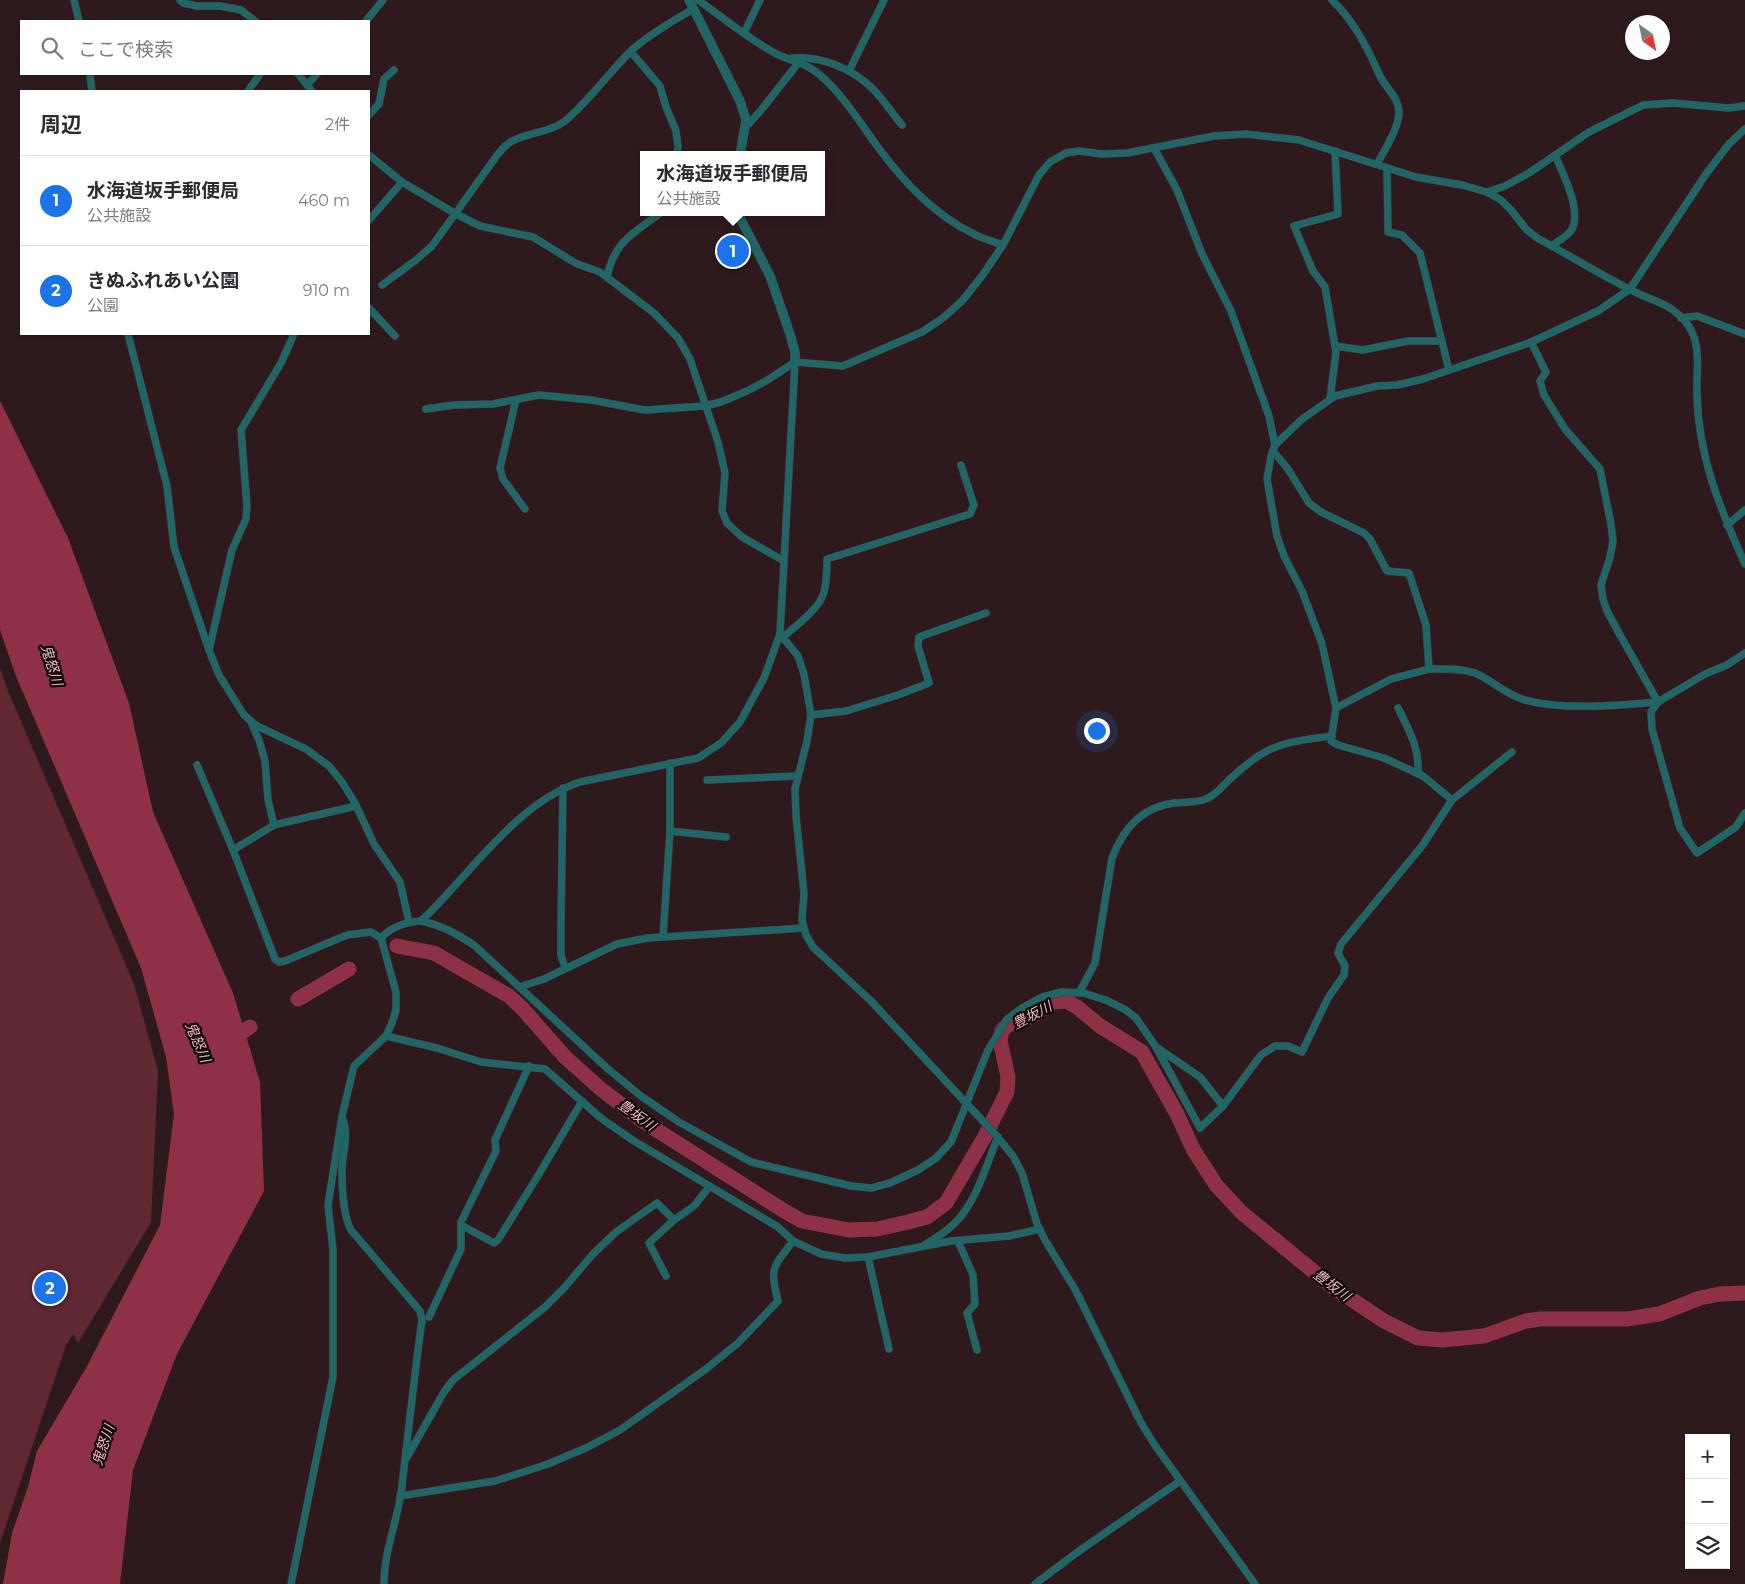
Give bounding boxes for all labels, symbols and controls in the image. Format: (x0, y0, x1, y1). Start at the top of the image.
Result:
north arrow (1625, 15, 1670, 60)
search box (20, 20, 370, 75)
icon: search (38, 34, 66, 62)
text: ここで検索 (78, 38, 173, 61)
text: 周辺 (40, 112, 82, 137)
text: 2件 (325, 115, 350, 134)
popup (640, 151, 825, 216)
text: 水海道坂手郵便局 (656, 162, 809, 185)
text: 水海道坂手郵便局 (87, 179, 239, 202)
text: 公共施設 (656, 189, 721, 208)
text: 1 (53, 191, 59, 210)
text: 460 m (298, 191, 350, 210)
text: 公共施設 (87, 206, 151, 225)
pin: 1 (717, 232, 749, 270)
text: きぬふれあい公園 (87, 269, 239, 292)
text: 2 (51, 281, 61, 300)
text: 910 m (303, 281, 350, 300)
text: 公園 (87, 296, 119, 315)
water label: 鬼怒川 (37, 642, 67, 690)
your location (1084, 718, 1110, 744)
water label: 豊坂川 (1009, 996, 1057, 1033)
water label: 鬼怒川 (182, 1019, 215, 1067)
water label: 豊坂川 (615, 1095, 661, 1136)
water label: 豊坂川 (1310, 1265, 1356, 1306)
pin: 2 (34, 1269, 66, 1307)
water label: 鬼怒川 (88, 1420, 119, 1468)
map controls (1685, 1434, 1730, 1569)
button: + (1685, 1434, 1730, 1479)
button: − (1685, 1479, 1730, 1524)
button: layers (1685, 1524, 1730, 1569)

